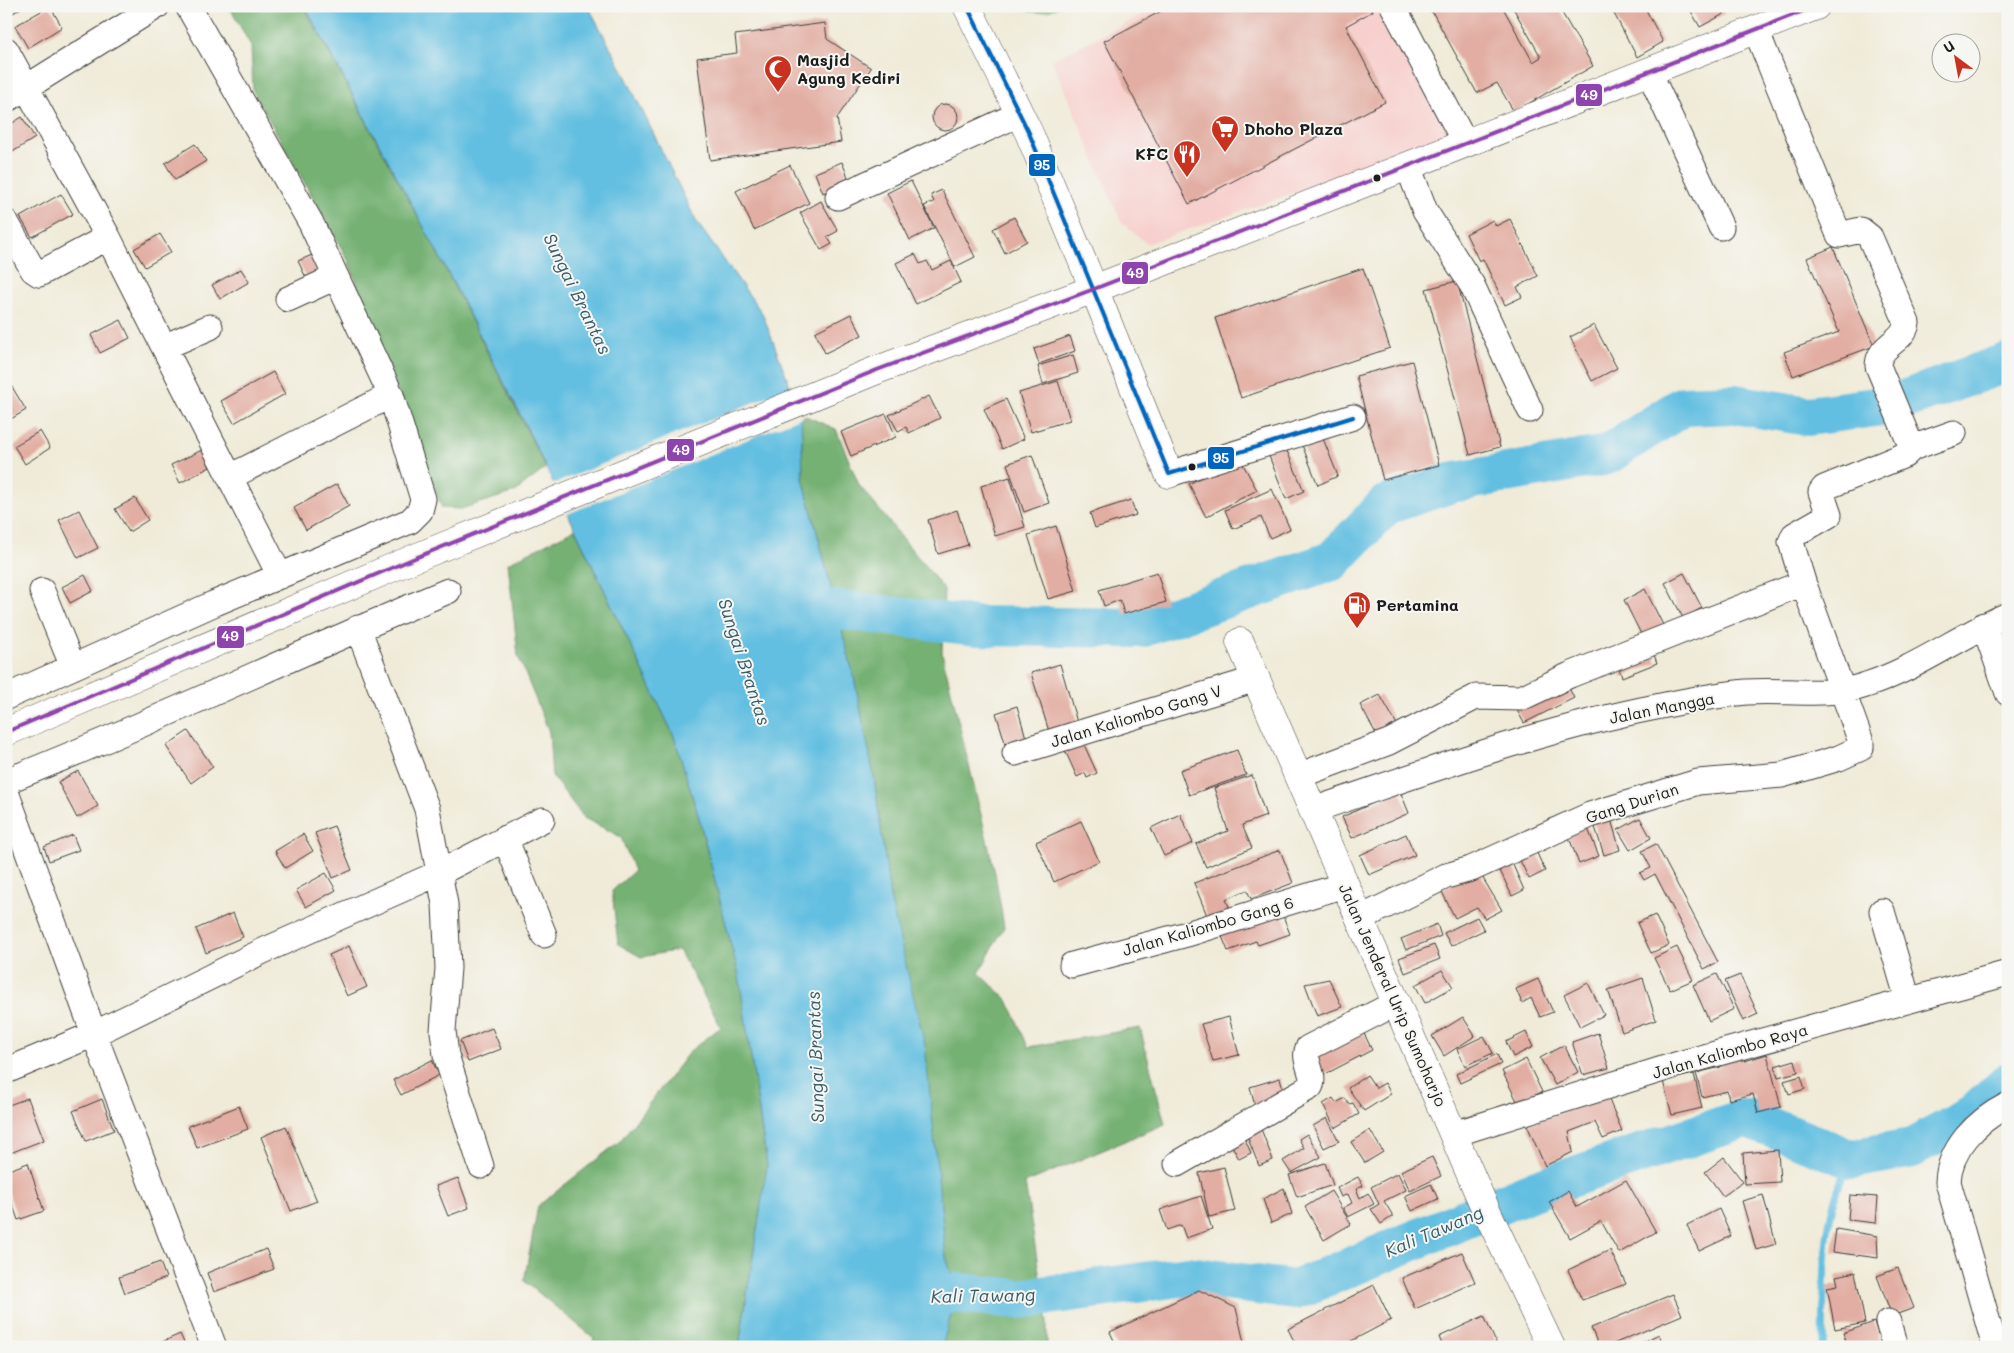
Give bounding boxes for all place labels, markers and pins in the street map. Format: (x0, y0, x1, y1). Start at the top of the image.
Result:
place label: Masjid Agung Kediri (797, 49, 901, 88)
mosque icon: Masjid Agung Kediri (763, 54, 793, 93)
supermarket icon: Dhoho Plaza (1210, 114, 1240, 153)
place label: Dhoho Plaza (1244, 118, 1343, 139)
restaurant icon: KFC (1172, 139, 1202, 178)
place label: KFC (1135, 143, 1168, 164)
unlabelled marker (1372, 173, 1382, 183)
unlabelled marker (1187, 462, 1197, 472)
fuel station icon: Pertamina (1342, 590, 1372, 629)
place label: Pertamina (1376, 594, 1459, 615)

